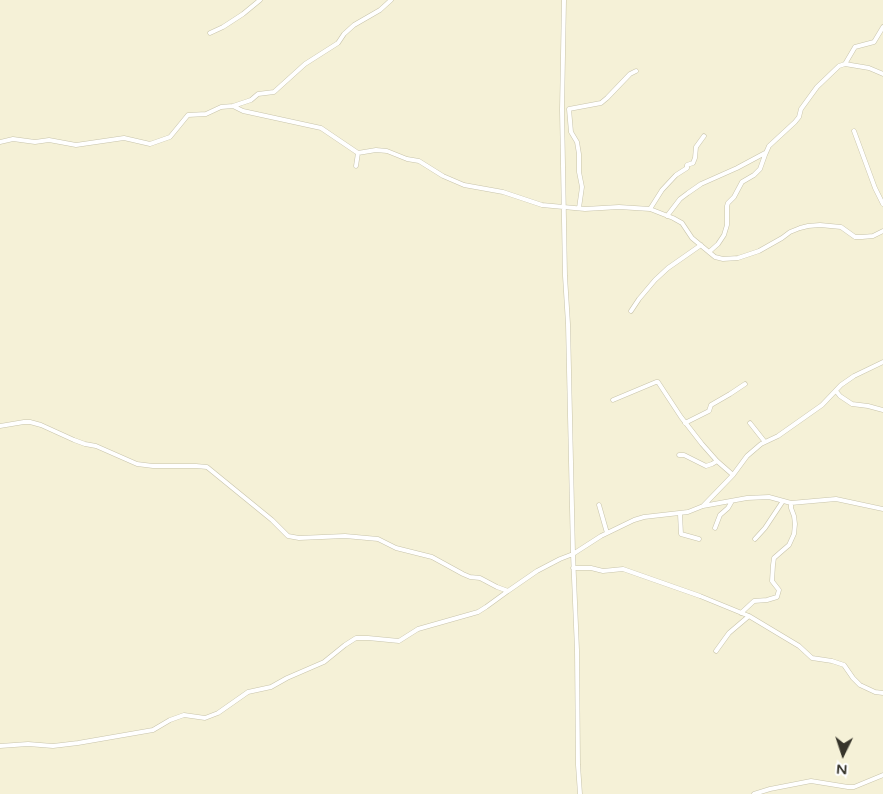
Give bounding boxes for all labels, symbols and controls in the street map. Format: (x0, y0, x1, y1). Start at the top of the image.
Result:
north arrow (818, 729, 868, 779)
text: N (836, 761, 848, 778)

